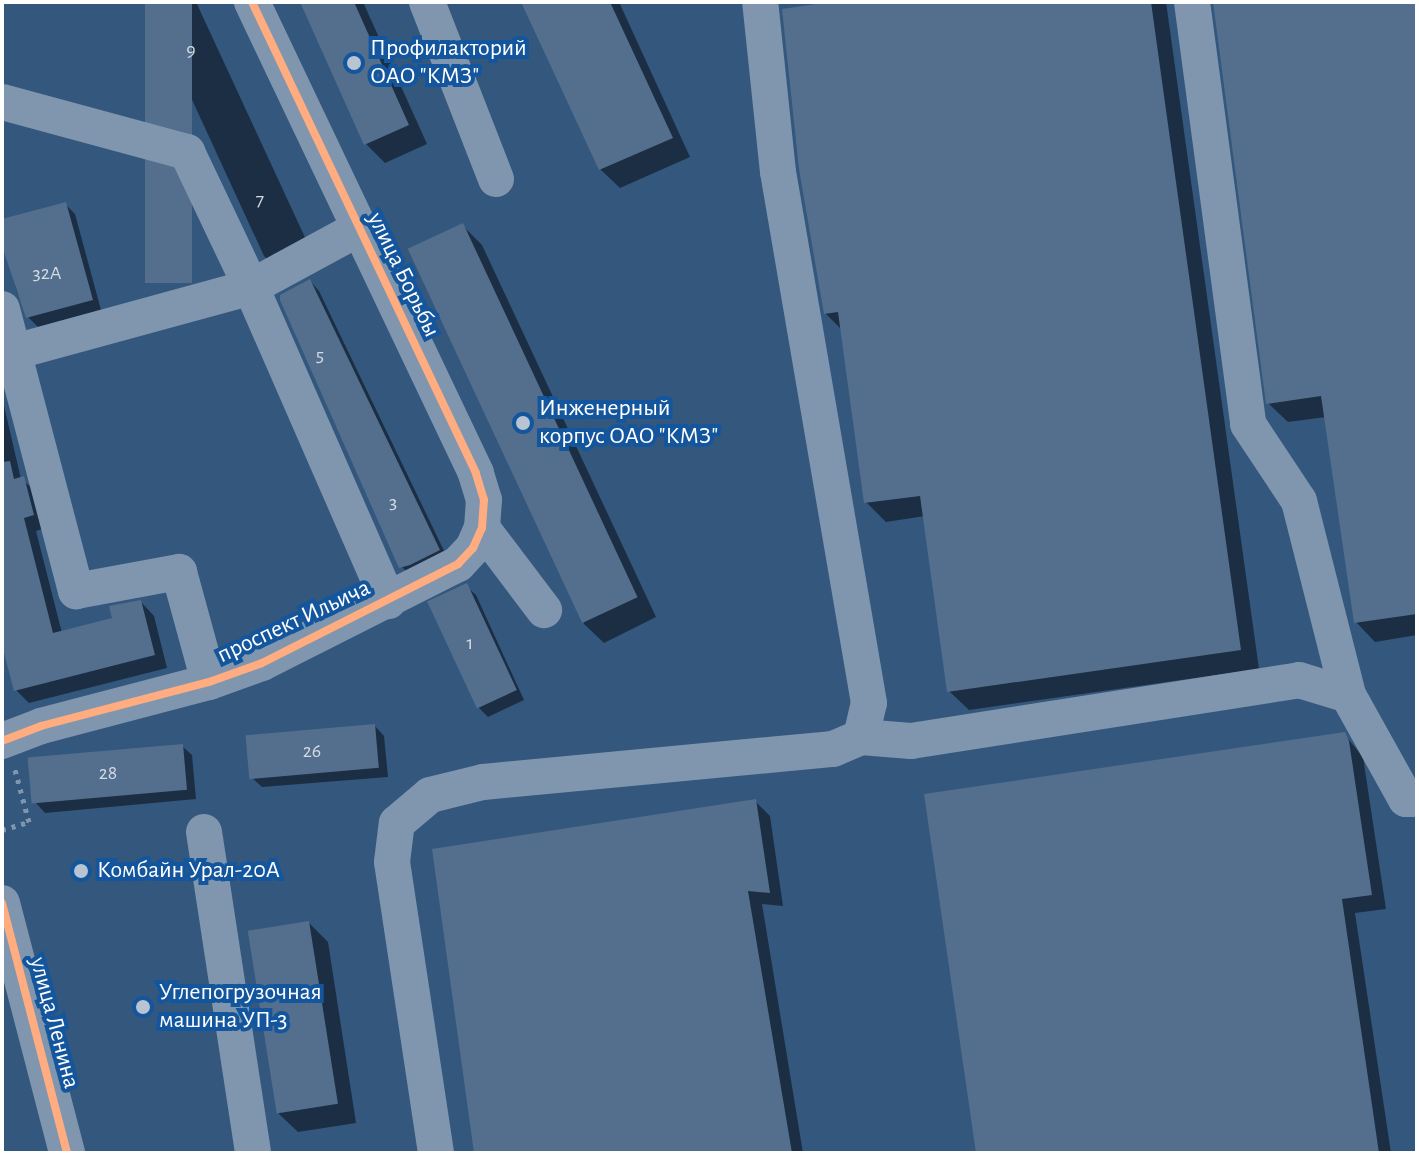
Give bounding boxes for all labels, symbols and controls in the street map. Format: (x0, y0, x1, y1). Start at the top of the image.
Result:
place label: Профилакторий ОАО "КМЗ" (370, 35, 527, 91)
house number: 9 (186, 38, 196, 62)
marker: Профилакторий ОАО "КМЗ" (345, 54, 363, 72)
house number: 7 (256, 188, 264, 212)
street label: улица Борьбы (360, 208, 446, 342)
house number: 32А (32, 261, 62, 285)
house number: 5 (316, 343, 324, 367)
place label: Инженерный корпус ОАО "КМЗ" (539, 395, 718, 451)
marker: Инженерный корпус ОАО "КМЗ" (514, 414, 532, 432)
house number: 3 (389, 490, 397, 514)
street label: проспект Ильича (213, 574, 375, 670)
house number: 1 (467, 631, 473, 655)
house number: 26 (303, 739, 321, 763)
house number: 28 (99, 761, 117, 785)
place label: Комбайн Урал-20А (97, 857, 280, 885)
marker: Комбайн Урал-20А (72, 862, 90, 880)
street label: улица Ленина (23, 954, 85, 1092)
place label: Углепогрузочная машина УП-3 (159, 979, 322, 1035)
marker: Углепогрузочная машина УП-3 (134, 998, 152, 1016)

